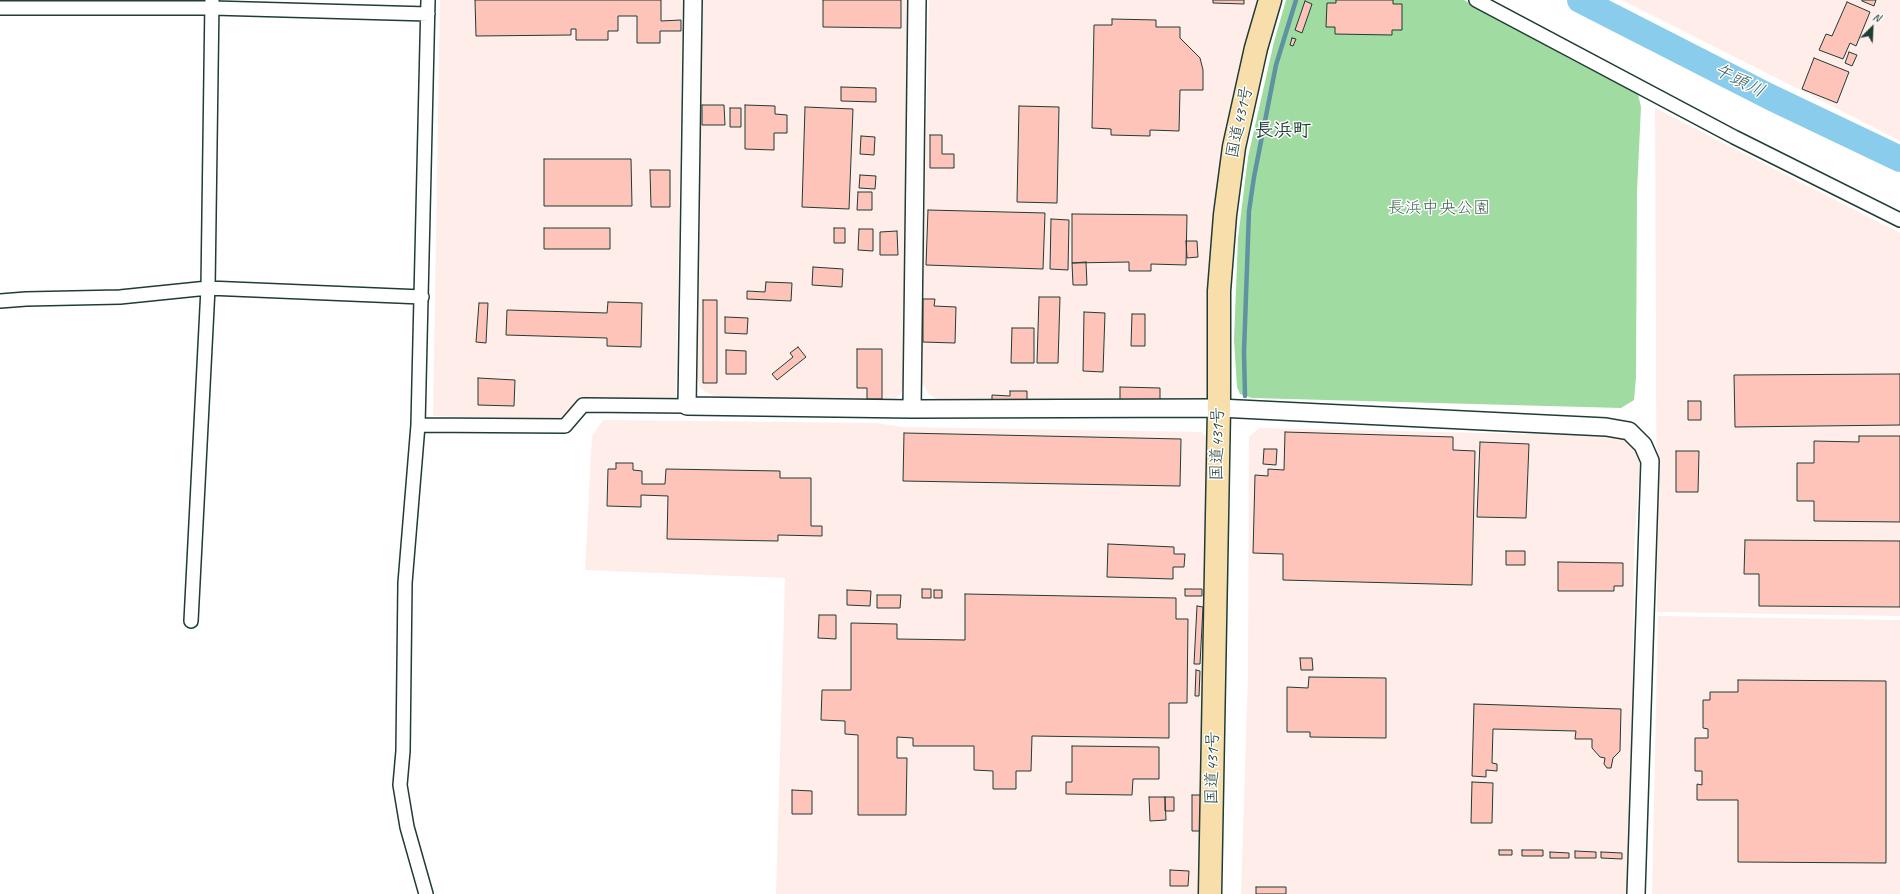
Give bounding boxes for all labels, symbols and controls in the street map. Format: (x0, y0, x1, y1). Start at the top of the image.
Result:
north arrow (1852, 8, 1892, 48)
text: N (1871, 9, 1883, 25)
water label: 午頭川 (1710, 59, 1768, 103)
street label: 国道431号 (1222, 84, 1258, 160)
district label: 長浜町 (1255, 120, 1311, 142)
park label: 長浜中央公園 (1388, 199, 1490, 219)
street label: 国道431号 (1207, 407, 1229, 481)
street label: 国道431号 (1202, 731, 1224, 805)

